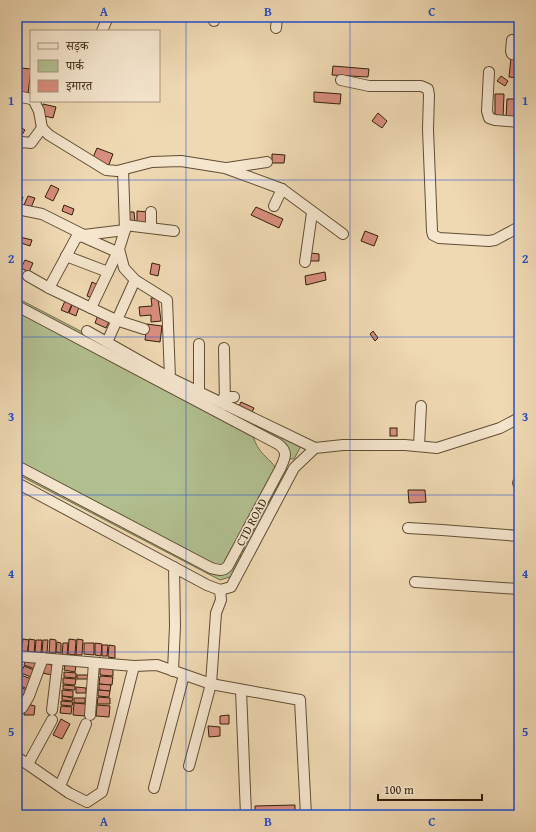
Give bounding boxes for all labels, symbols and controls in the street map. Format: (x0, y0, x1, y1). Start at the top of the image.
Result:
text: A (100, 2, 109, 21)
text: B (264, 2, 272, 21)
text: C (428, 2, 436, 21)
legend (30, 30, 160, 102)
text: सड़क (65, 37, 90, 54)
text: पार्क (65, 57, 85, 74)
text: इमारत (65, 77, 93, 94)
text: 1 (8, 91, 14, 110)
text: 1 (522, 91, 528, 110)
text: 2 (8, 249, 15, 268)
text: 2 (522, 249, 529, 268)
text: 3 (8, 407, 14, 426)
text: 3 (522, 407, 528, 426)
street label: CTD ROAD (231, 495, 271, 549)
text: 4 (8, 564, 15, 583)
text: 4 (522, 564, 529, 583)
text: 5 (8, 722, 15, 741)
text: 5 (522, 722, 529, 741)
scale bar (378, 776, 482, 802)
text: 100 m (384, 781, 414, 798)
text: A (100, 812, 109, 831)
text: B (264, 812, 272, 831)
text: C (428, 812, 436, 831)

